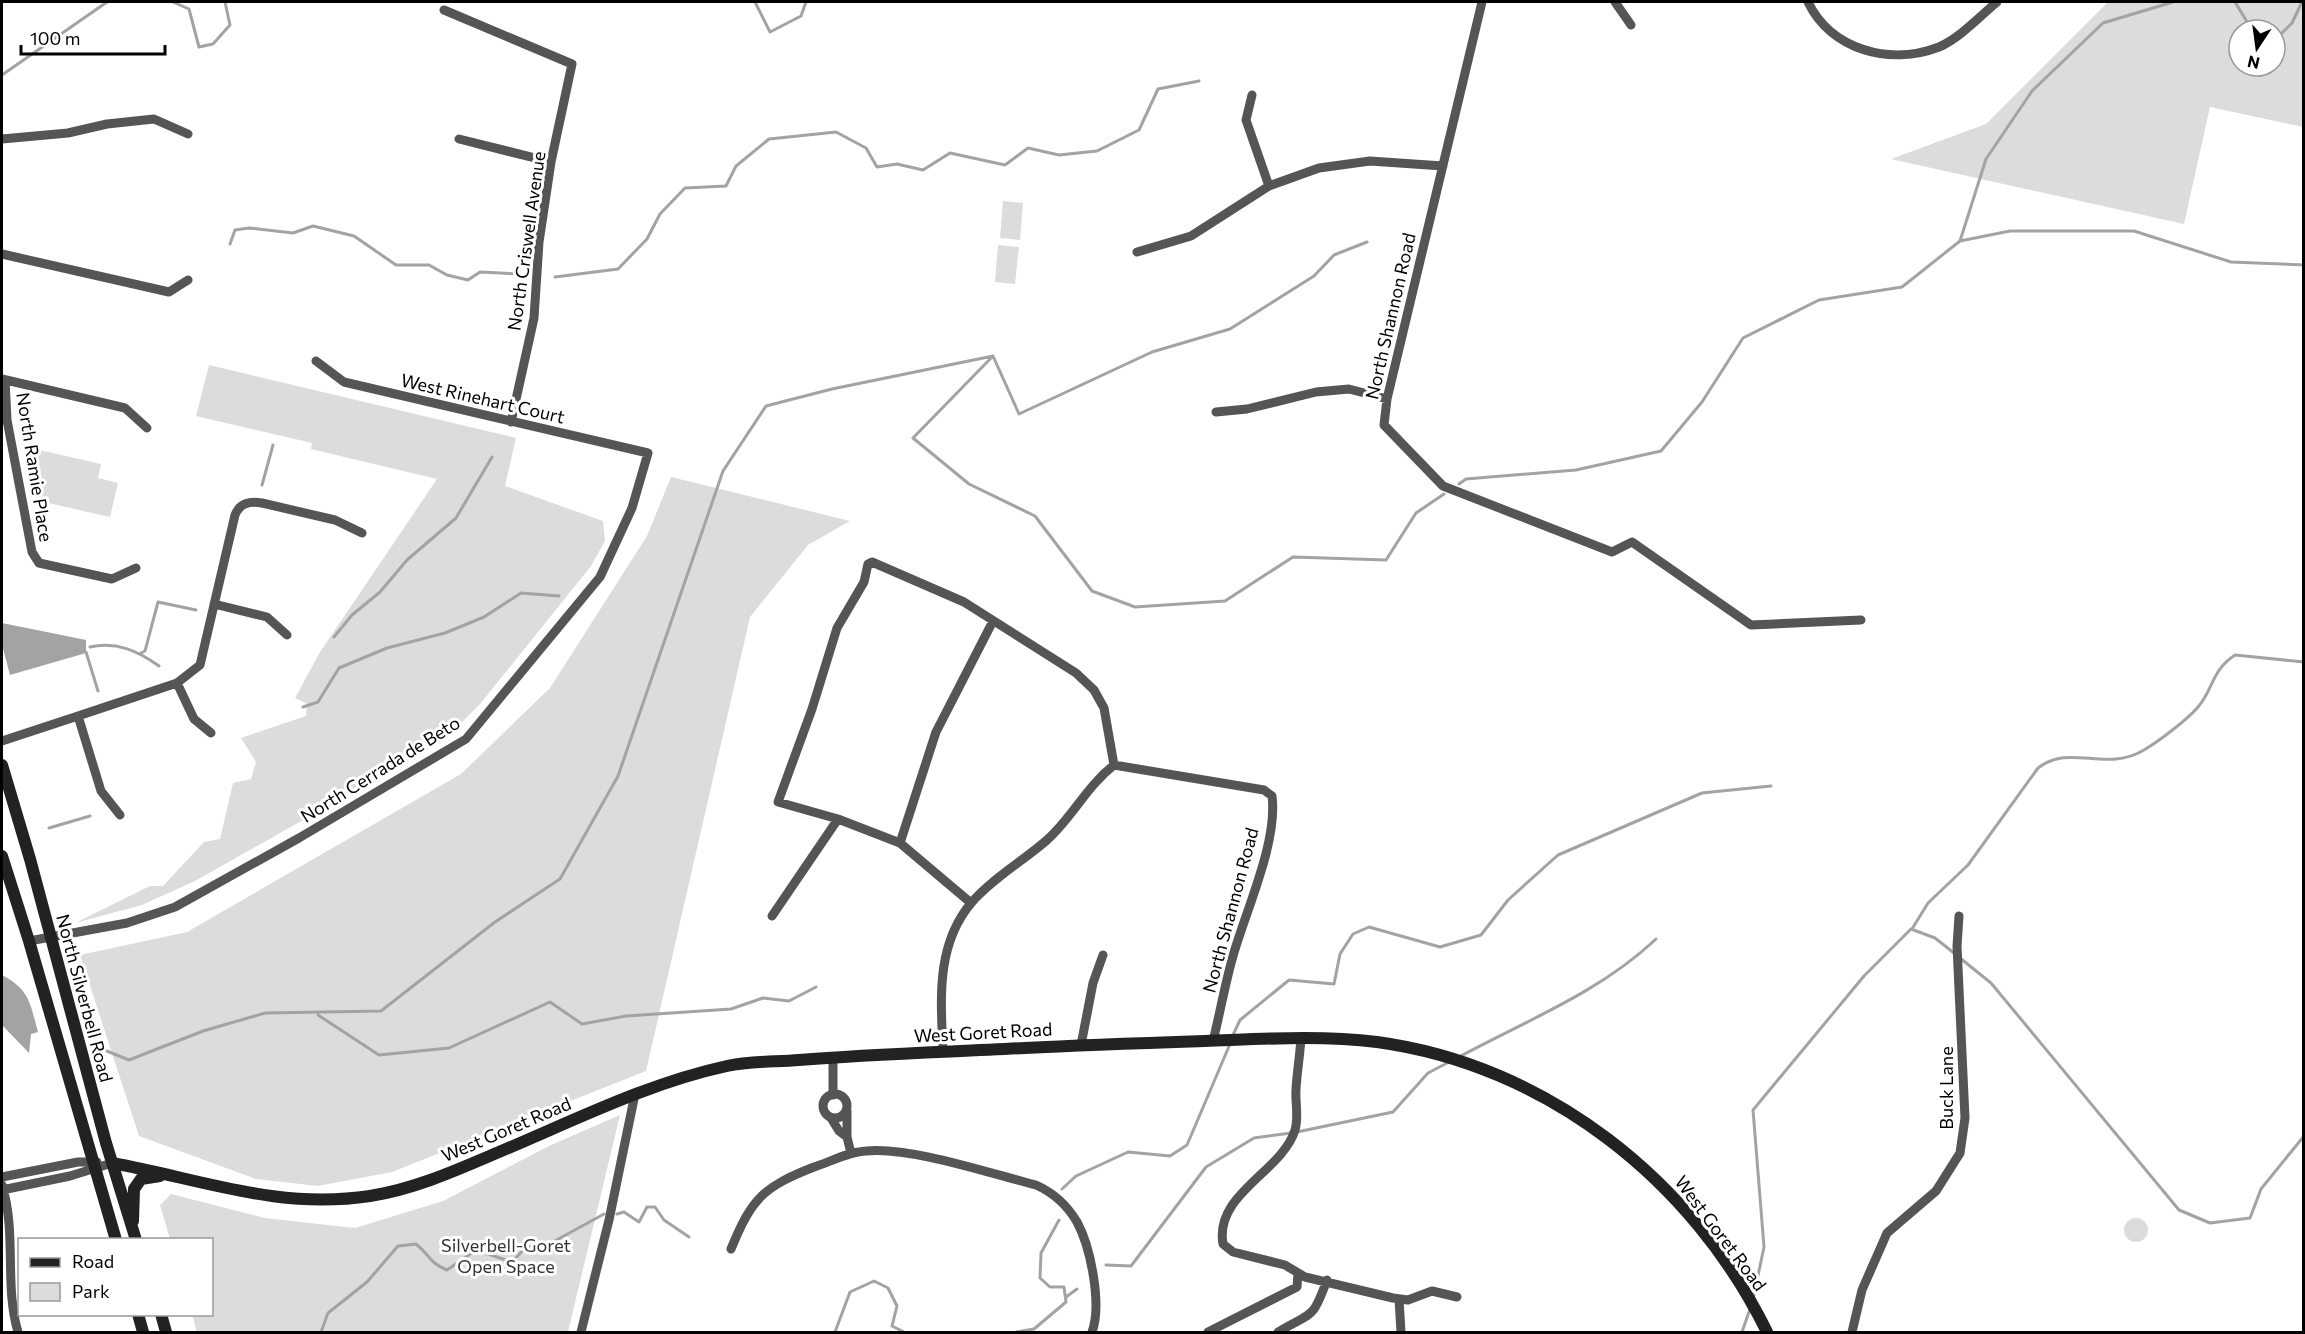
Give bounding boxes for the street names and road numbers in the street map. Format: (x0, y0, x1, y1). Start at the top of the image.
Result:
street label: North Criswell Avenue (503, 150, 549, 332)
street label: North Shannon Road (1360, 231, 1420, 401)
street label: West Rinehart Court (399, 368, 567, 428)
street label: North Ramie Place (12, 391, 58, 543)
street label: North Cerrada de Beto (296, 711, 464, 827)
street label: North Shannon Road (1197, 825, 1263, 995)
street label: North Silverbell Road (52, 912, 118, 1084)
street label: West Goret Road (913, 1017, 1053, 1047)
street label: Buck Lane (1935, 1046, 1957, 1130)
street label: West Goret Road (438, 1092, 574, 1166)
street label: West Goret Road (1671, 1171, 1771, 1295)

